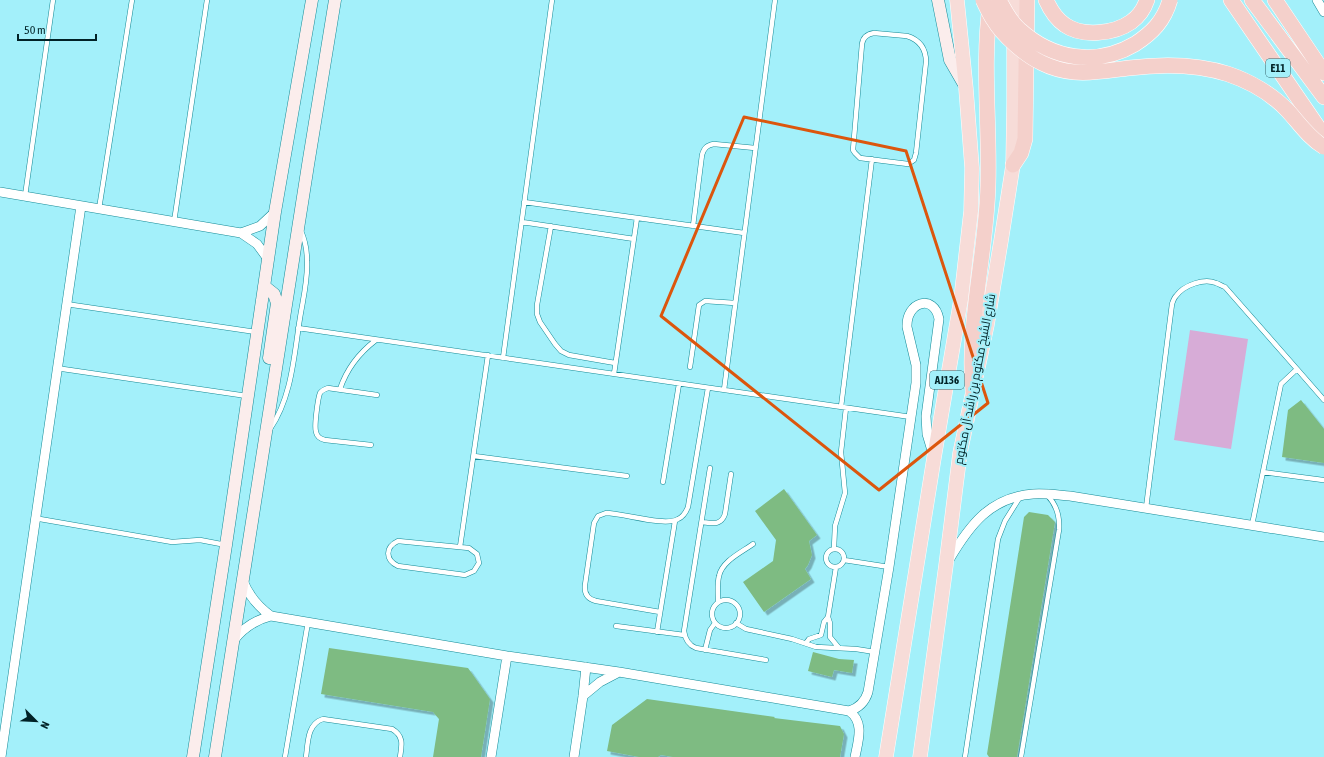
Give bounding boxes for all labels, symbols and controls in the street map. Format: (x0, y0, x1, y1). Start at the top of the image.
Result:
scale bar (18, 16, 96, 42)
text: 50 m (24, 23, 46, 37)
road number: E11 (1266, 59, 1290, 77)
street label: شارع الشيخ مكتوم بن راشد آل مكتوم (952, 292, 999, 466)
road number: AJ136 (930, 371, 964, 389)
north arrow (16, 701, 56, 741)
text: N (38, 720, 52, 730)

